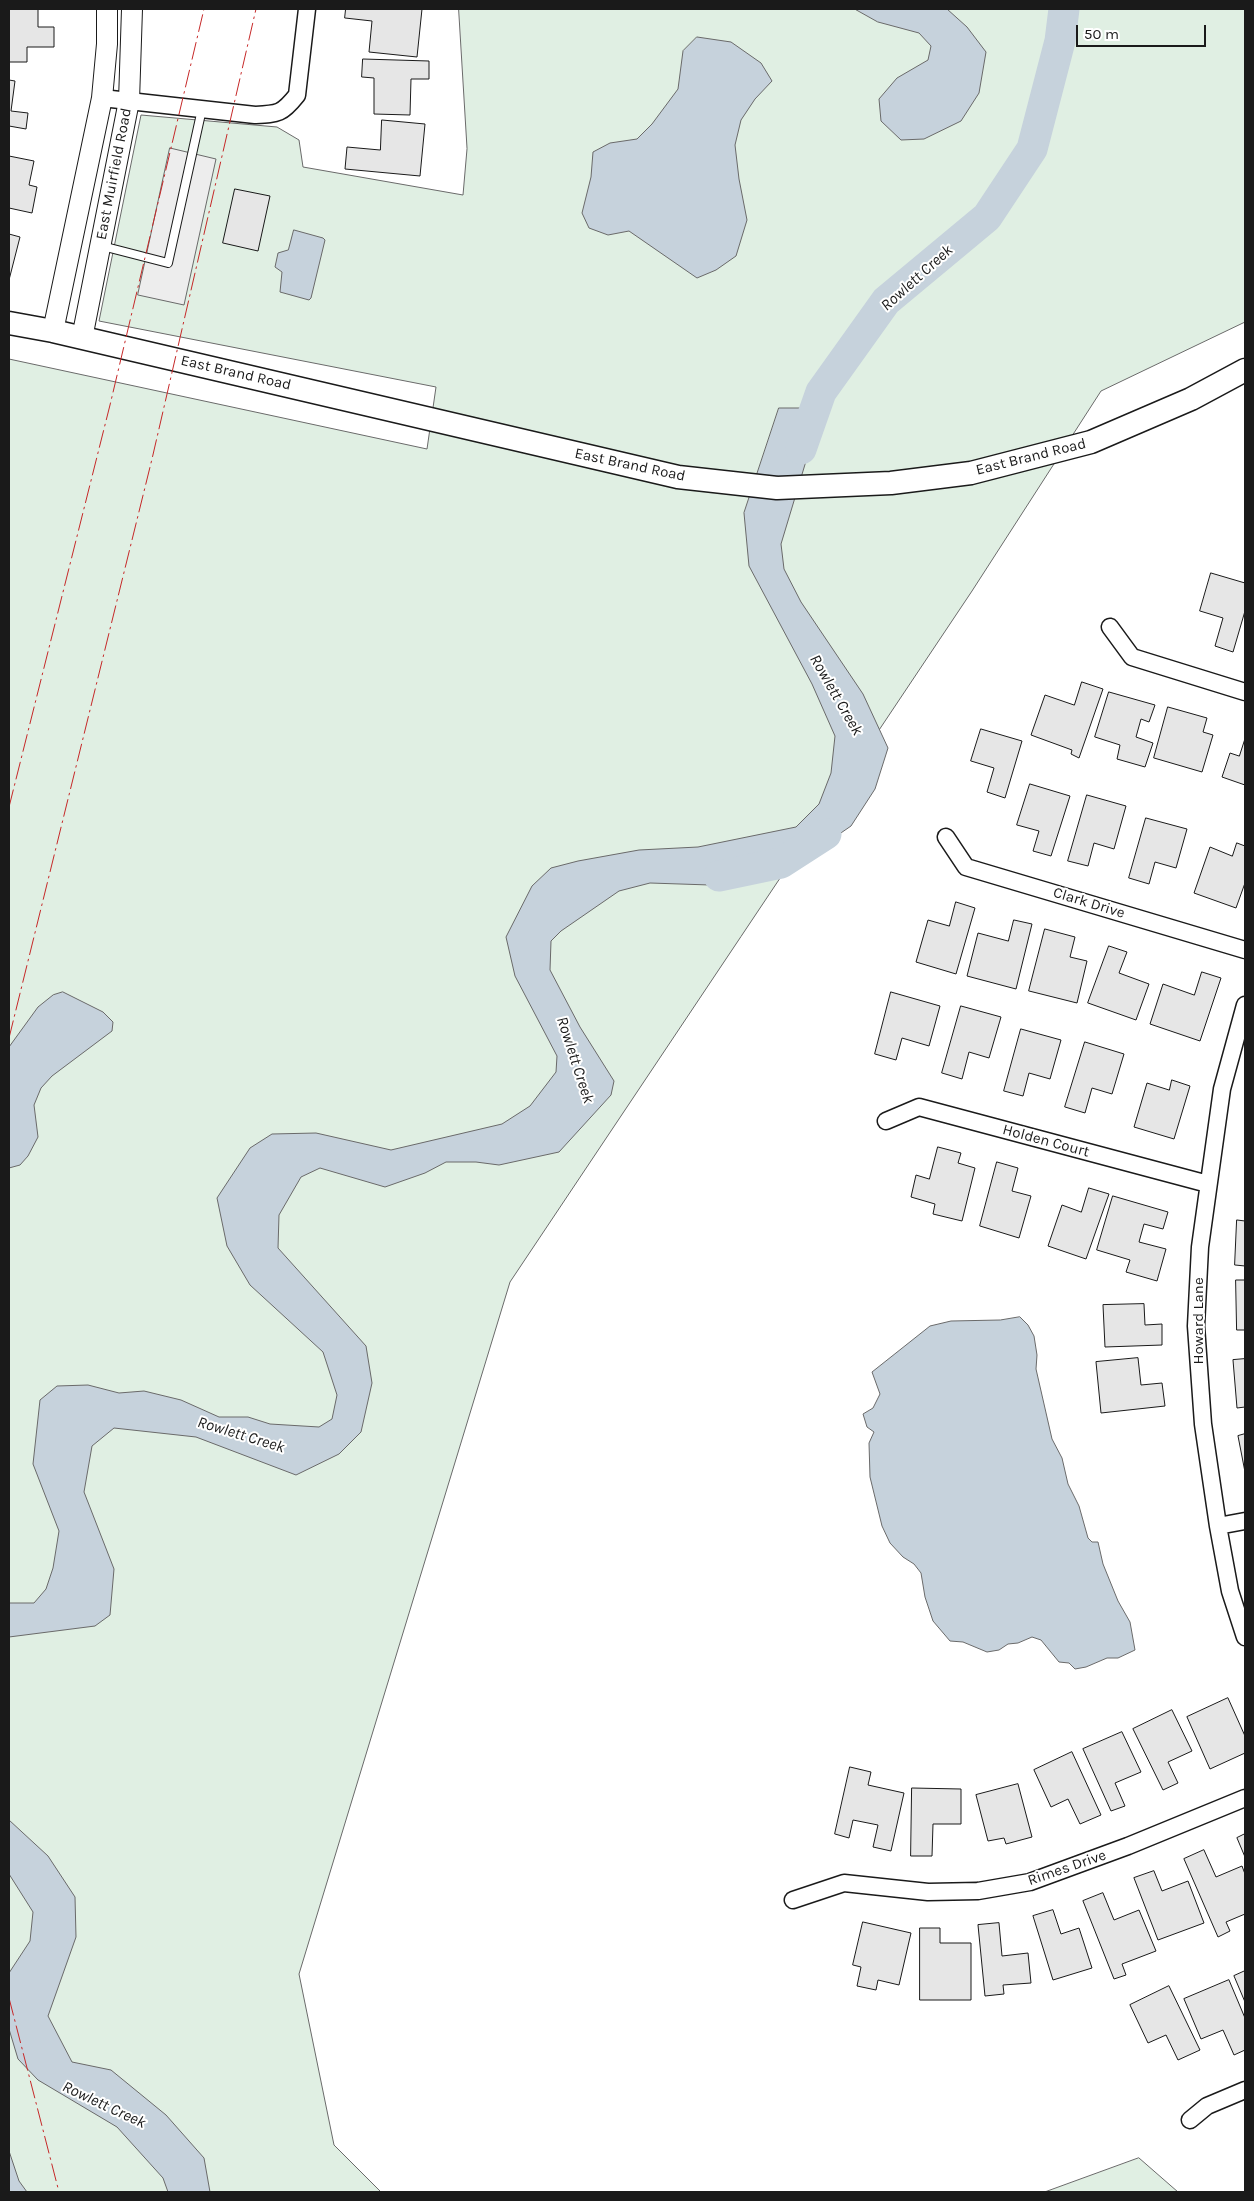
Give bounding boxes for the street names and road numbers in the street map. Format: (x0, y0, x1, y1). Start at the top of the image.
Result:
street label: East Muirfield Road (92, 107, 136, 241)
street label: East Brand Road (179, 352, 293, 394)
street label: East Brand Road (974, 435, 1088, 479)
street label: East Brand Road (573, 444, 687, 486)
street label: Clark Drive (1051, 884, 1127, 922)
street label: Holden Court (1001, 1121, 1091, 1161)
street label: Howard Lane (1190, 1277, 1208, 1365)
street label: Rimes Drive (1025, 1846, 1109, 1890)

